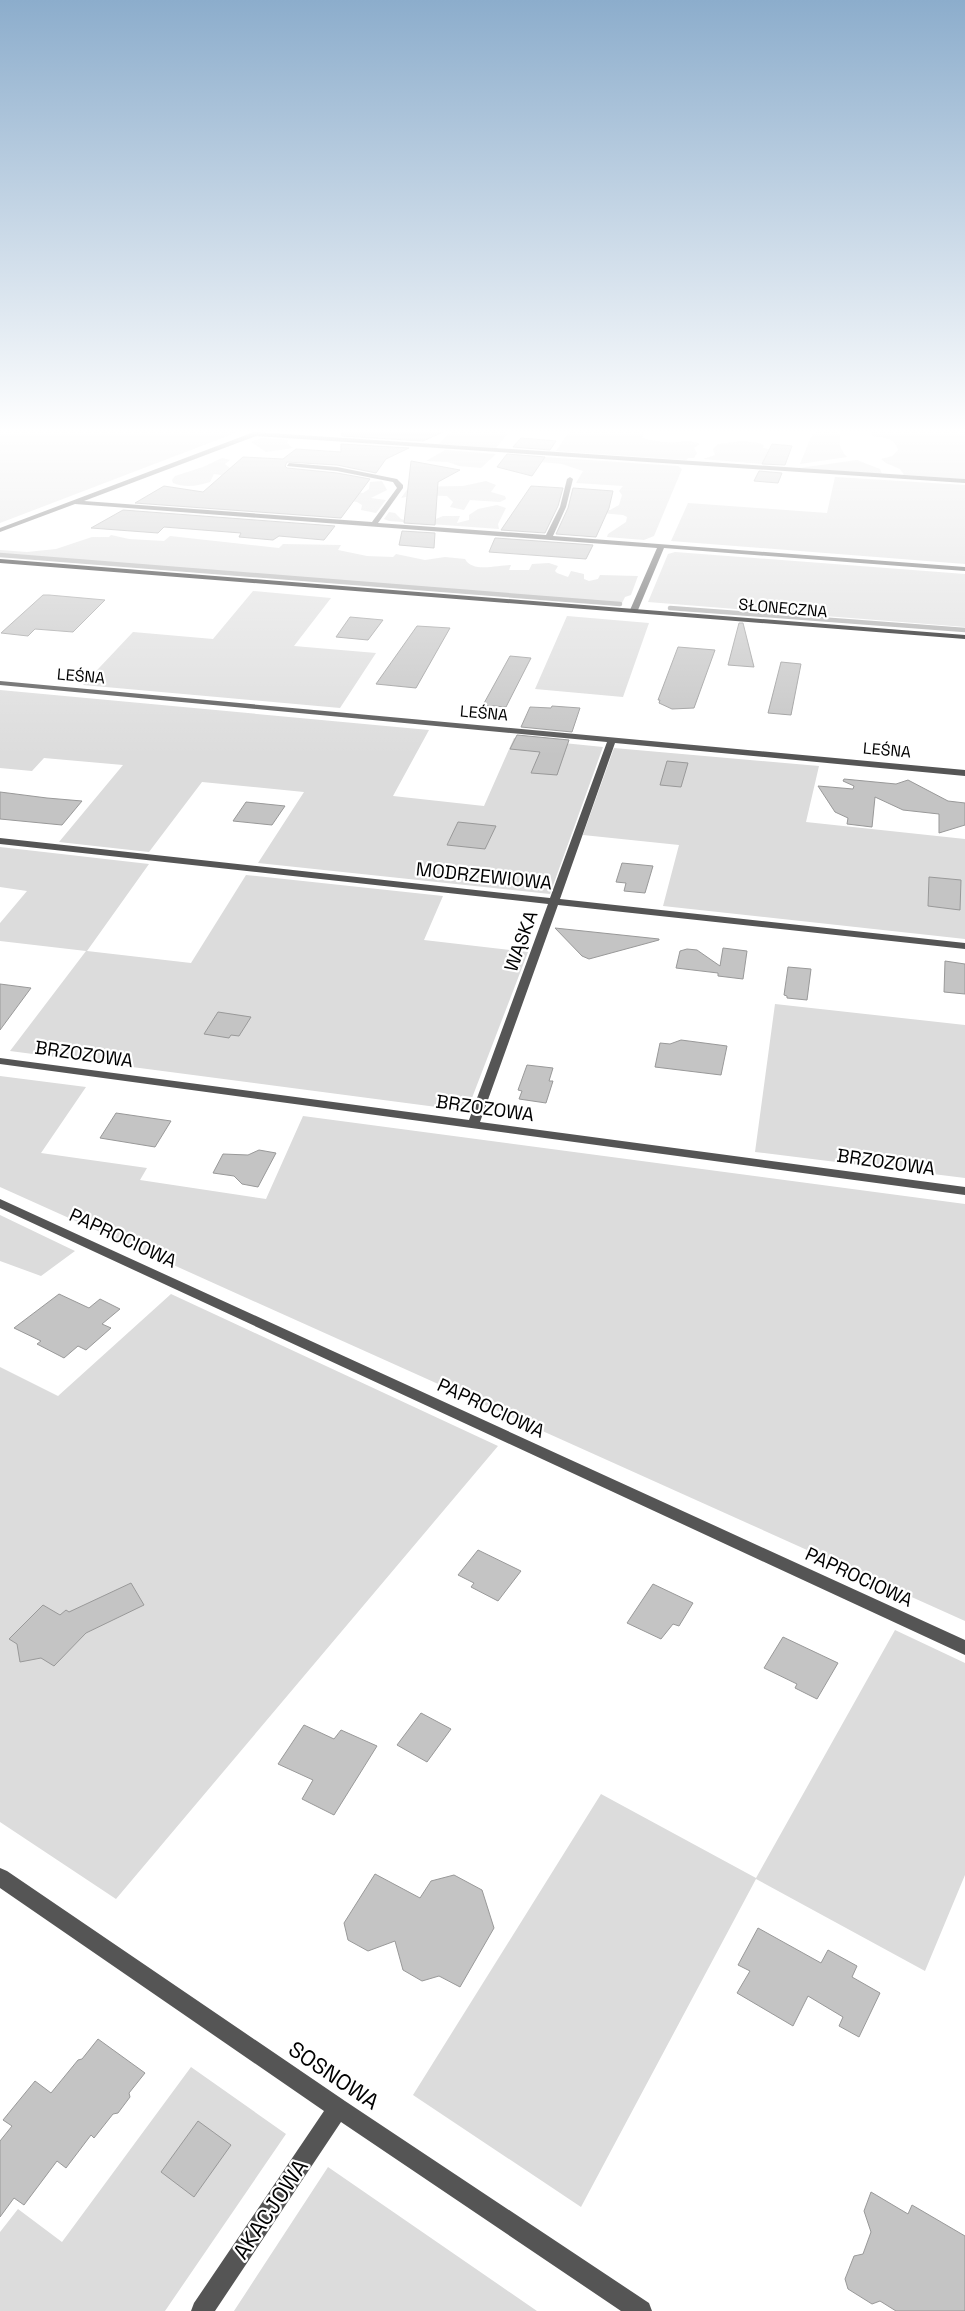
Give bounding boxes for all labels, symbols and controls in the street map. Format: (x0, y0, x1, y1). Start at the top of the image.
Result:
street label: SŁONECZNA (737, 594, 829, 622)
street label: LEŚNA (56, 663, 106, 689)
street label: LEŚNA (459, 700, 509, 726)
street label: LEŚNA (862, 737, 912, 763)
street label: MODRZEWIOWA (415, 856, 553, 896)
street label: WĄSKA (498, 907, 544, 975)
street label: BRZOZOWA (33, 1035, 135, 1073)
street label: BRZOZOWA (434, 1089, 536, 1127)
street label: BRZOZOWA (835, 1143, 937, 1181)
street label: PAPROCIOWA (65, 1202, 181, 1274)
street label: PAPROCIOWA (433, 1372, 549, 1444)
street label: PAPROCIOWA (801, 1541, 917, 1613)
street label: SOSNOWA (283, 2034, 385, 2116)
street label: AKACJOWA (226, 2153, 314, 2264)

